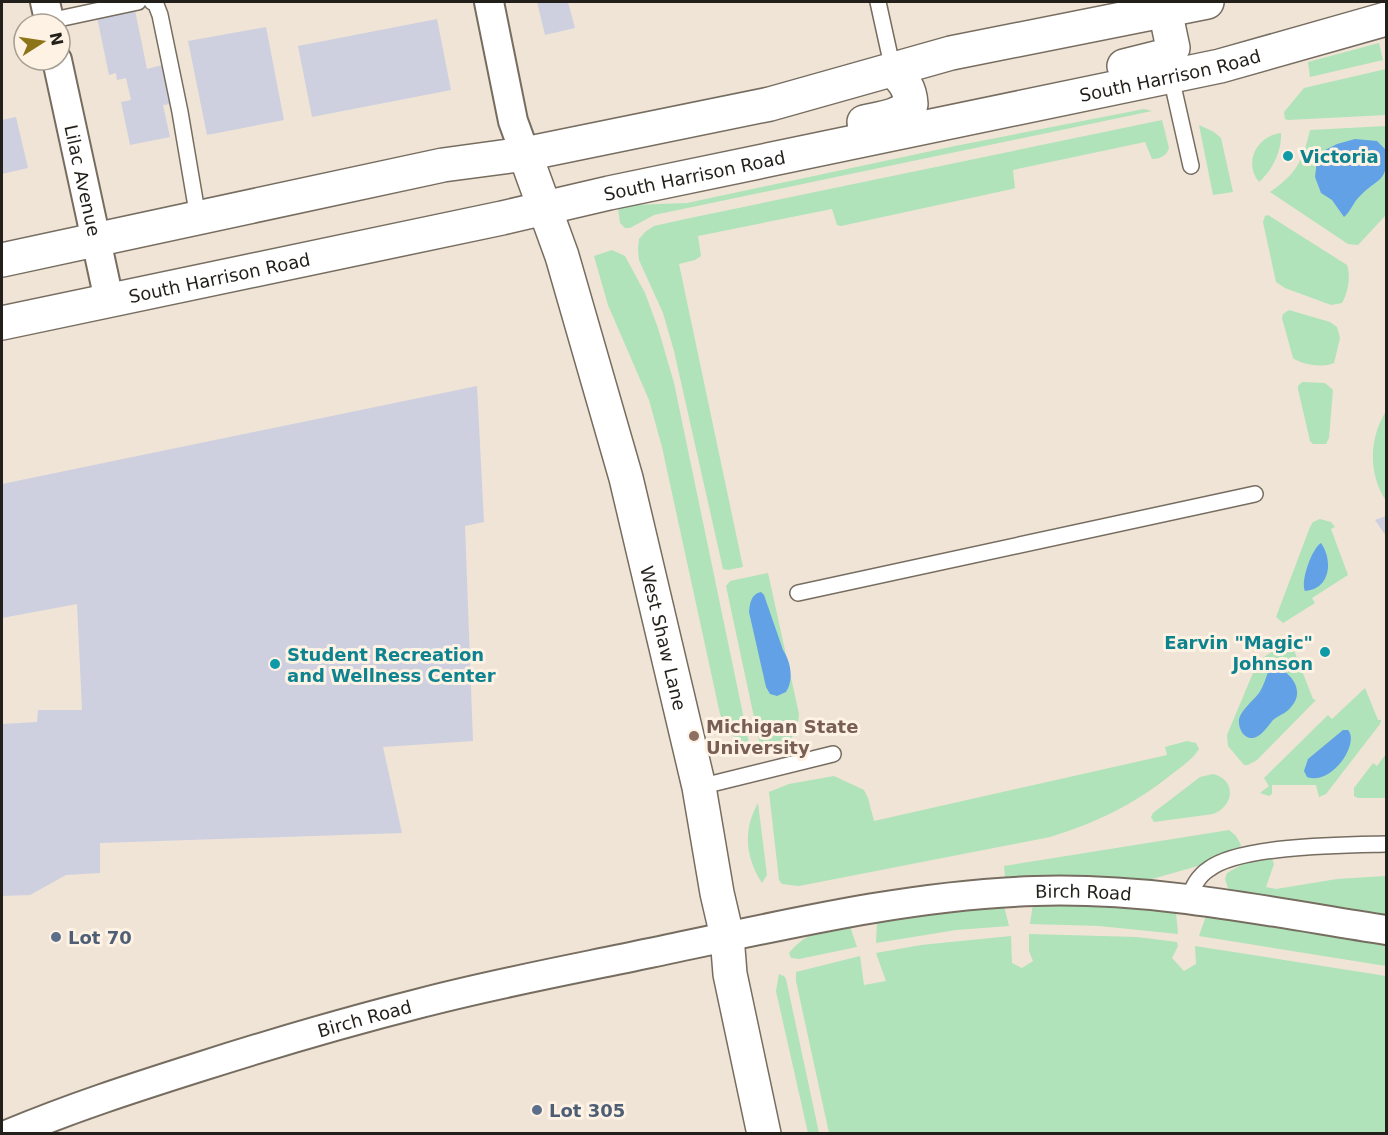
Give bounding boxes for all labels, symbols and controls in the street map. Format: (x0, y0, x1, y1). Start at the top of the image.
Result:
north arrow (12, 12, 72, 72)
text: N (45, 30, 67, 48)
street label: South Harrison Road (1078, 45, 1263, 105)
street label: Lilac Avenue (61, 122, 105, 238)
street label: South Harrison Road (602, 146, 787, 204)
place label: Victoria (1300, 146, 1379, 167)
marker: Victoria (1281, 149, 1295, 163)
street label: South Harrison Road (127, 248, 312, 307)
street label: West Shaw Lane (637, 564, 691, 712)
place label: Earvin "Magic" Johnson (1164, 632, 1313, 674)
place label: Student Recreation and Wellness Center (287, 644, 496, 686)
marker: Earvin "Magic" Johnson (1318, 645, 1332, 659)
marker: Student Recreation and Wellness Center (268, 657, 282, 671)
place label: Michigan State University (706, 716, 858, 758)
marker: Michigan State University (687, 729, 701, 743)
street label: Birch Road (1035, 880, 1132, 904)
place label: Lot 70 (68, 927, 132, 948)
marker: Lot 70 (49, 930, 63, 944)
street label: Birch Road (315, 995, 414, 1041)
place label: Lot 305 (549, 1100, 625, 1121)
marker: Lot 305 (530, 1103, 544, 1117)

